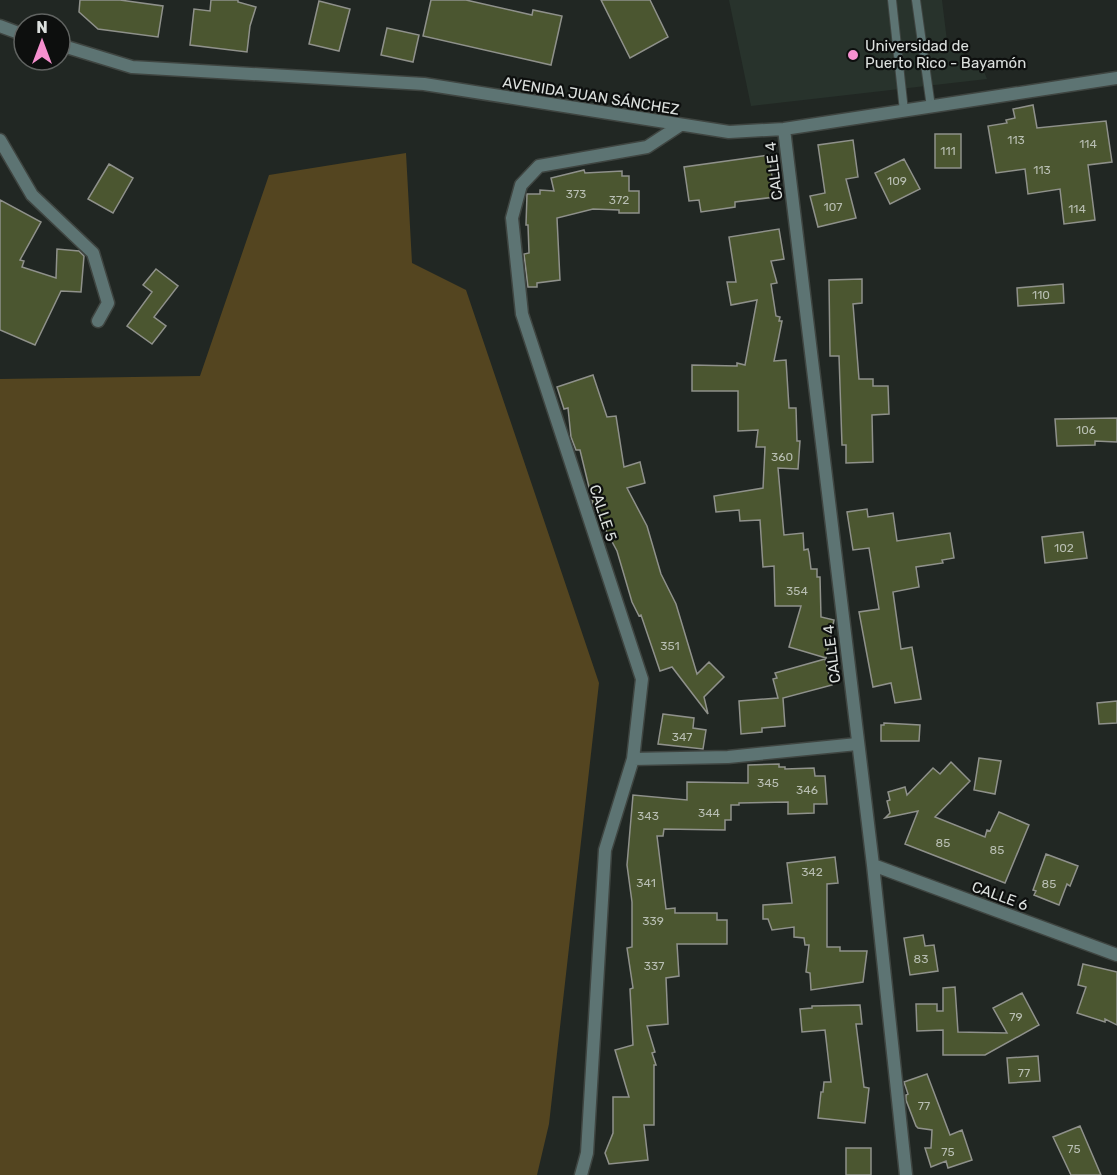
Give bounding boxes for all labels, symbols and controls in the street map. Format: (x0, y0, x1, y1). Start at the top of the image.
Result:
north arrow (12, 12, 72, 72)
text: N (36, 18, 48, 37)
place label: Universidad de Puerto Rico - Bayamón (865, 37, 1026, 72)
marker: Universidad de Puerto Rico - Bayamón (846, 48, 860, 62)
street label: AVENIDA JUAN SÁNCHEZ (501, 73, 681, 119)
house number: 113 (1007, 133, 1025, 147)
house number: 114 (1079, 137, 1097, 151)
street label: CALLE 4 (761, 141, 787, 201)
house number: 111 (940, 144, 956, 158)
house number: 113 (1033, 163, 1051, 177)
house number: 109 (887, 174, 907, 188)
house number: 373 (566, 187, 586, 201)
house number: 372 (609, 193, 629, 207)
house number: 107 (824, 200, 842, 214)
house number: 114 (1068, 202, 1086, 216)
house number: 110 (1032, 288, 1050, 302)
house number: 106 (1076, 423, 1096, 437)
house number: 360 (771, 450, 793, 464)
street label: CALLE 5 (585, 482, 621, 544)
house number: 102 (1054, 541, 1074, 555)
house number: 354 (786, 584, 808, 598)
street label: CALLE 4 (819, 624, 845, 684)
house number: 351 (660, 639, 680, 653)
house number: 347 (672, 730, 692, 744)
house number: 345 (757, 776, 779, 790)
house number: 346 (796, 783, 818, 797)
house number: 344 (698, 806, 721, 820)
house number: 343 (637, 809, 659, 823)
house number: 85 (936, 836, 950, 850)
house number: 85 (990, 843, 1004, 857)
house number: 342 (801, 865, 823, 879)
house number: 341 (636, 876, 656, 890)
house number: 85 (1042, 877, 1056, 891)
street label: CALLE 6 (969, 878, 1031, 914)
house number: 339 (642, 914, 664, 928)
house number: 83 (914, 952, 928, 966)
house number: 337 (644, 959, 664, 973)
house number: 79 (1009, 1010, 1023, 1024)
house number: 77 (1018, 1066, 1030, 1080)
house number: 77 (918, 1099, 930, 1113)
house number: 75 (1067, 1142, 1081, 1156)
house number: 75 (941, 1145, 955, 1159)

